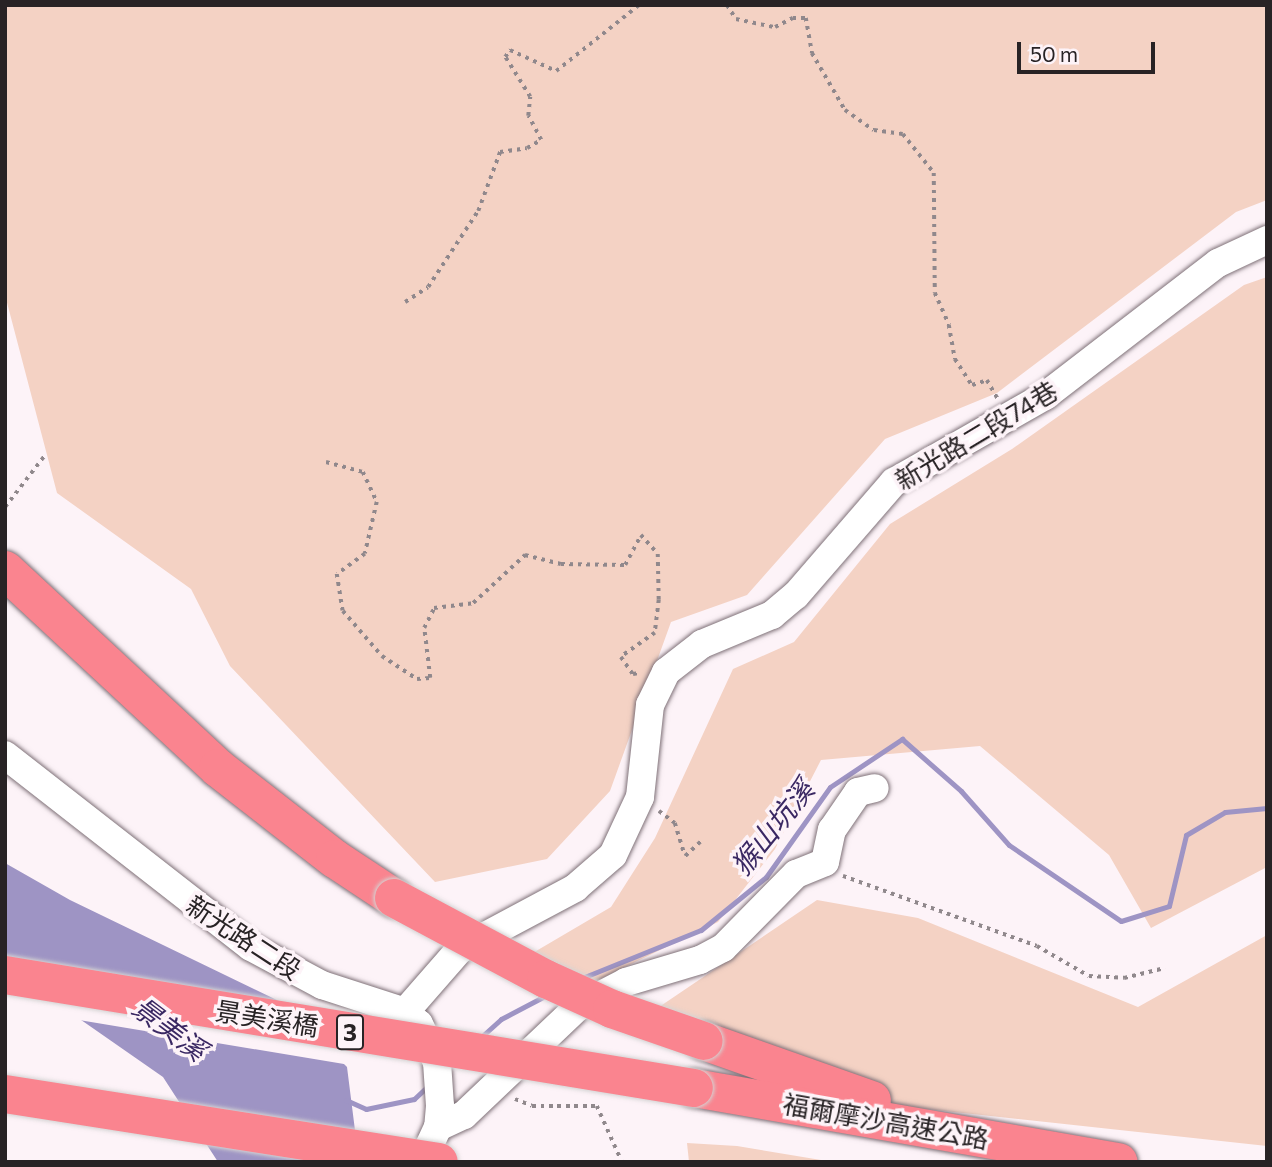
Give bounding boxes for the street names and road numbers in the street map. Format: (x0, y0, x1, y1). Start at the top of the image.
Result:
street label: 新光路二段74巷 (889, 374, 1063, 496)
street label: 新光路二段 (181, 889, 307, 985)
street label: 景美溪橋 (213, 994, 321, 1042)
road number: 3 (336, 1012, 364, 1052)
street label: 福爾摩沙高速公路 (781, 1088, 991, 1154)

